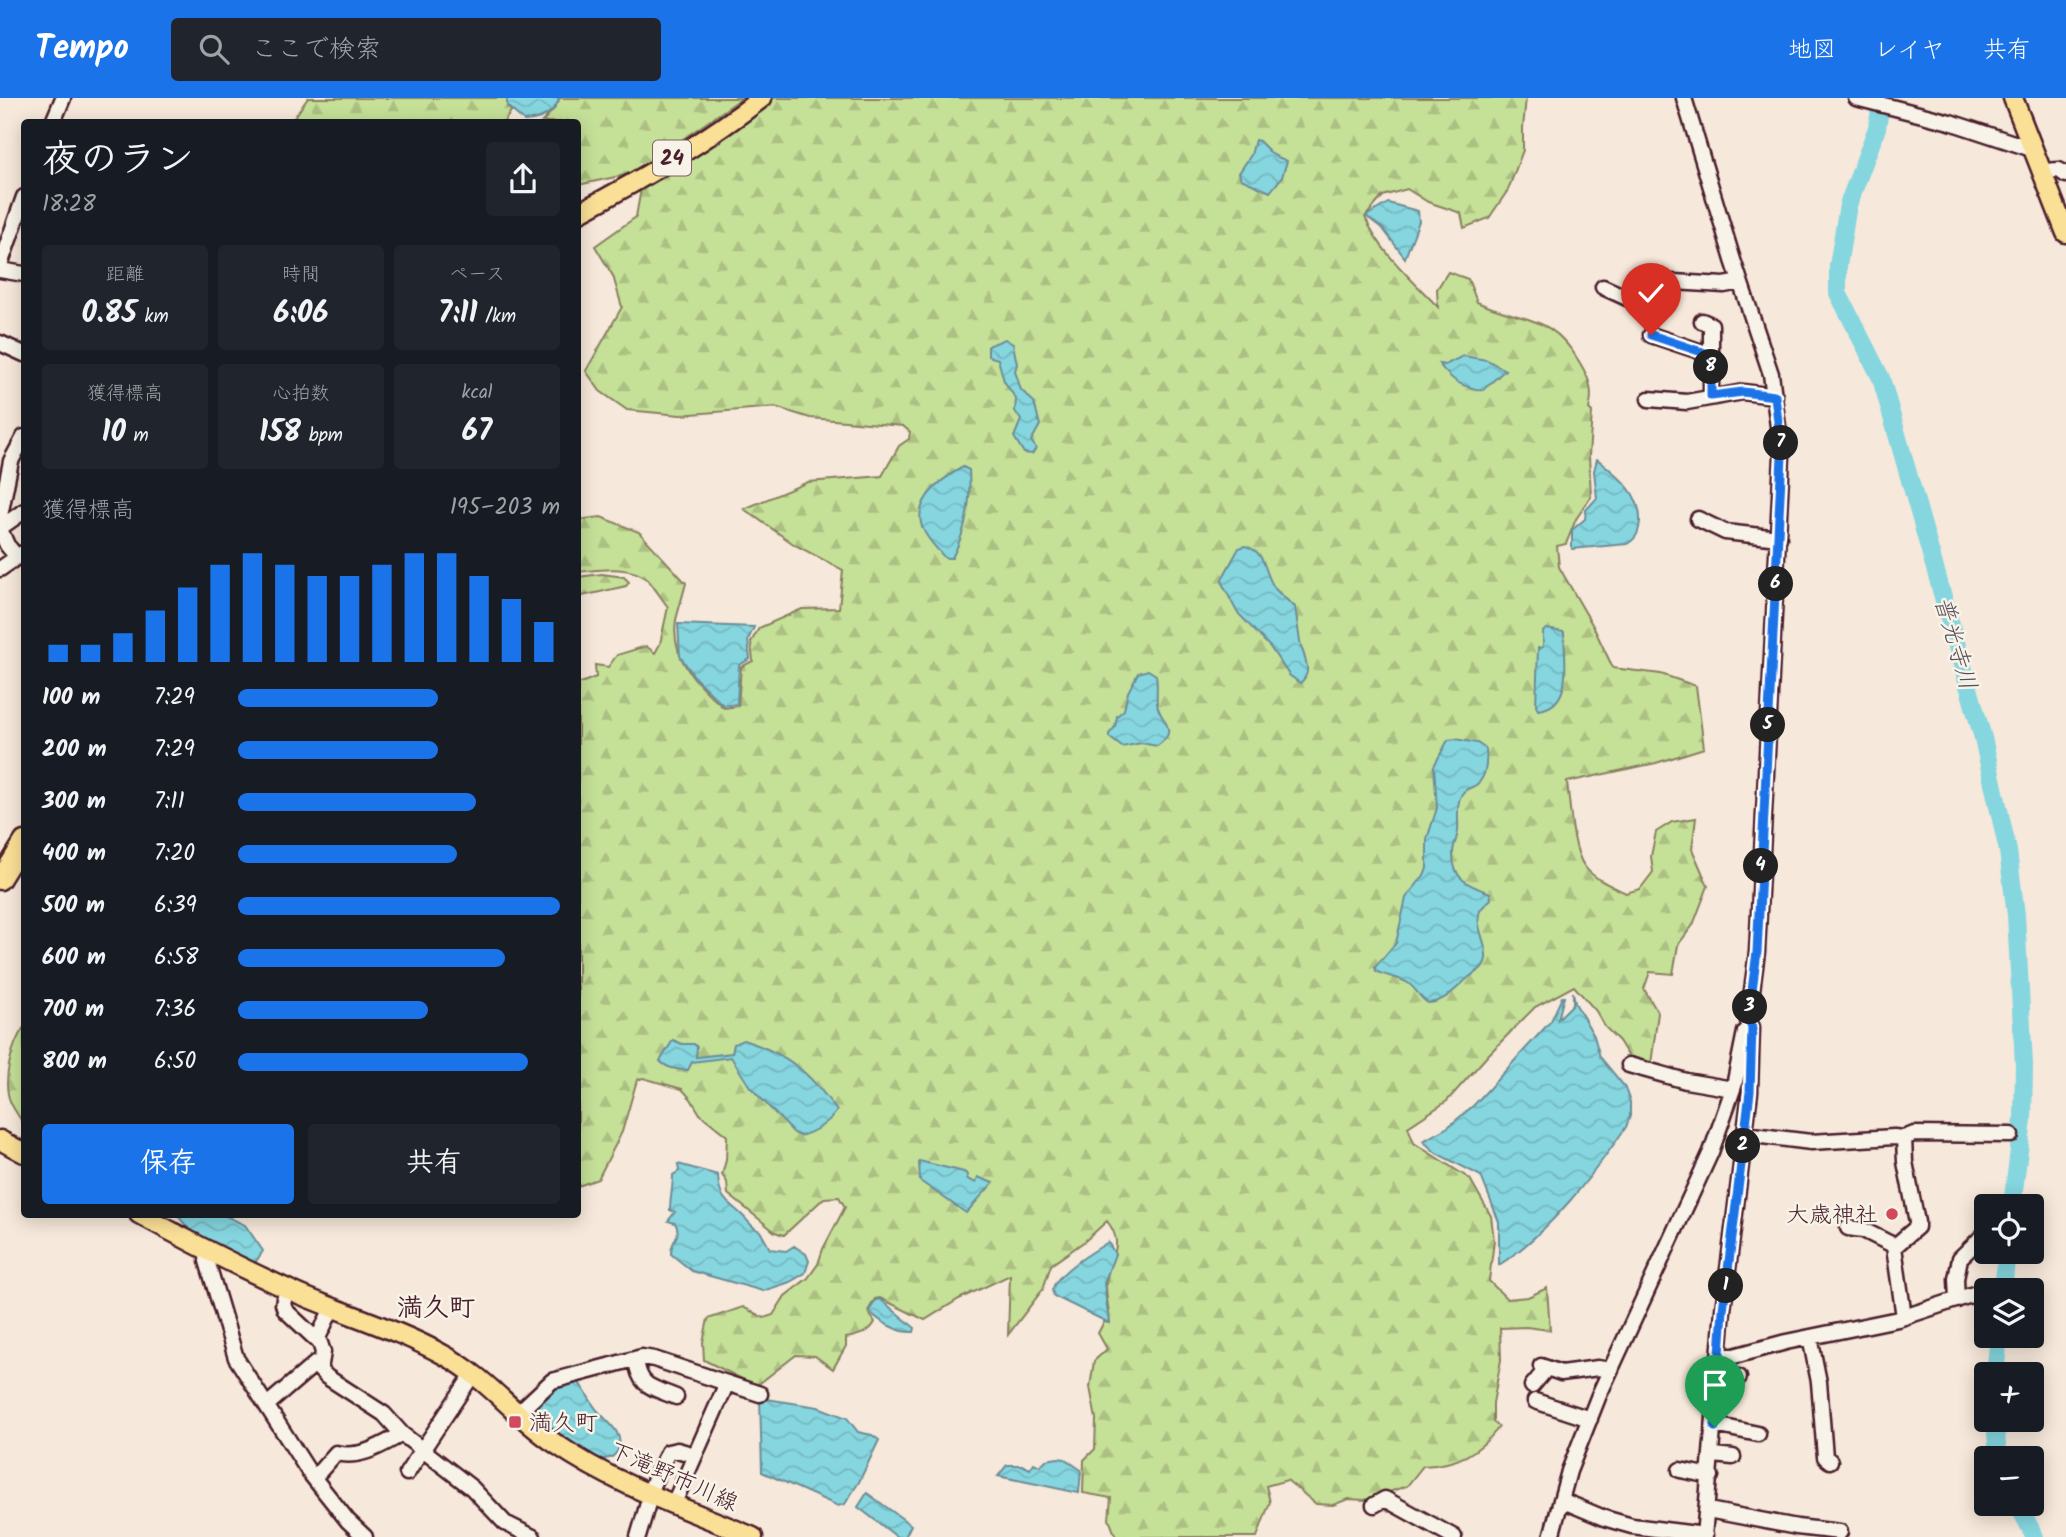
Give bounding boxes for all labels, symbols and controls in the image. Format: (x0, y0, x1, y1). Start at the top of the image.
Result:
search box (171, 18, 661, 81)
text: Tempo (35, 23, 129, 76)
text: ここで検索 (251, 29, 381, 71)
icon: search (195, 30, 233, 68)
text: 地図 (1788, 31, 1836, 70)
text: レイヤ (1874, 31, 1945, 70)
text: 共有 (1983, 31, 2031, 70)
text: 夜のラン (42, 131, 194, 191)
road number: 24 (653, 140, 691, 176)
button: share (486, 142, 560, 216)
text: 18:28 (42, 187, 96, 223)
text: 距離 (106, 260, 144, 290)
text: 時間 (282, 260, 320, 290)
text: ペース (449, 260, 505, 290)
pin (1621, 263, 1681, 335)
icon: check (1632, 274, 1670, 312)
text: 0.85 (81, 290, 137, 338)
text: 6:06 (273, 290, 329, 338)
text: 7:11 (438, 290, 478, 338)
text: km (137, 302, 169, 332)
text: /km (478, 302, 516, 332)
pin: 8 (1694, 350, 1728, 384)
text: 8 (1705, 351, 1716, 381)
text: kcal (462, 378, 492, 408)
text: 獲得標高 (87, 379, 163, 409)
text: 心拍数 (272, 379, 330, 409)
text: 67 (462, 408, 492, 456)
text: 10 (101, 409, 126, 457)
text: 158 (259, 409, 301, 457)
text: m (126, 421, 149, 451)
text: bpm (301, 421, 343, 451)
pin: 7 (1764, 426, 1798, 460)
text: 7 (1776, 427, 1785, 457)
text: 195–203 m (450, 490, 560, 526)
text: 獲得標高 (42, 493, 134, 529)
pin: 6 (1758, 566, 1794, 602)
text: 6 (1770, 568, 1781, 598)
water label: 普光寺川 (1923, 592, 1987, 695)
text: 100 m (42, 680, 100, 716)
text: 7:29 (154, 680, 195, 716)
pin: 5 (1750, 708, 1786, 742)
text: 5 (1763, 709, 1772, 739)
text: 200 m (42, 732, 107, 768)
text: 7:29 (154, 732, 195, 768)
text: 300 m (42, 784, 106, 820)
text: 7:11 (154, 784, 185, 820)
text: 400 m (42, 836, 106, 872)
text: 7:20 (154, 836, 195, 872)
pin: 4 (1744, 848, 1778, 884)
text: 4 (1755, 850, 1766, 880)
text: 500 m (42, 888, 105, 924)
text: 6:39 (154, 888, 197, 924)
text: 600 m (42, 940, 106, 976)
text: 6:58 (154, 940, 199, 976)
pin: 3 (1732, 990, 1768, 1024)
text: 3 (1744, 991, 1755, 1021)
text: 700 m (42, 992, 104, 1028)
text: 7:36 (154, 992, 196, 1028)
text: 800 m (42, 1044, 107, 1080)
text: 6:50 (154, 1044, 196, 1080)
button: 保存 (42, 1124, 294, 1204)
button: 共有 (308, 1124, 560, 1204)
pin: 2 (1726, 1128, 1760, 1164)
text: 2 (1737, 1130, 1748, 1160)
map controls (1974, 1194, 2044, 1516)
button: locate (1974, 1194, 2044, 1264)
place label: 大歳神社 (1786, 1198, 1878, 1234)
marker: 大歳神社 (1884, 1206, 1900, 1222)
pin: 1 (1708, 1268, 1744, 1304)
text: 1 (1723, 1270, 1728, 1300)
button: layers (1974, 1278, 2044, 1348)
district label: 満久町 (397, 1288, 475, 1330)
pin (1685, 1355, 1745, 1427)
button: + (1974, 1362, 2044, 1432)
icon: arrive (1696, 1366, 1734, 1404)
place label: 満久町 (529, 1406, 598, 1442)
marker: 満久町 (507, 1414, 523, 1430)
street label: 下滝野市川線 (603, 1433, 744, 1522)
button: − (1974, 1446, 2044, 1516)

